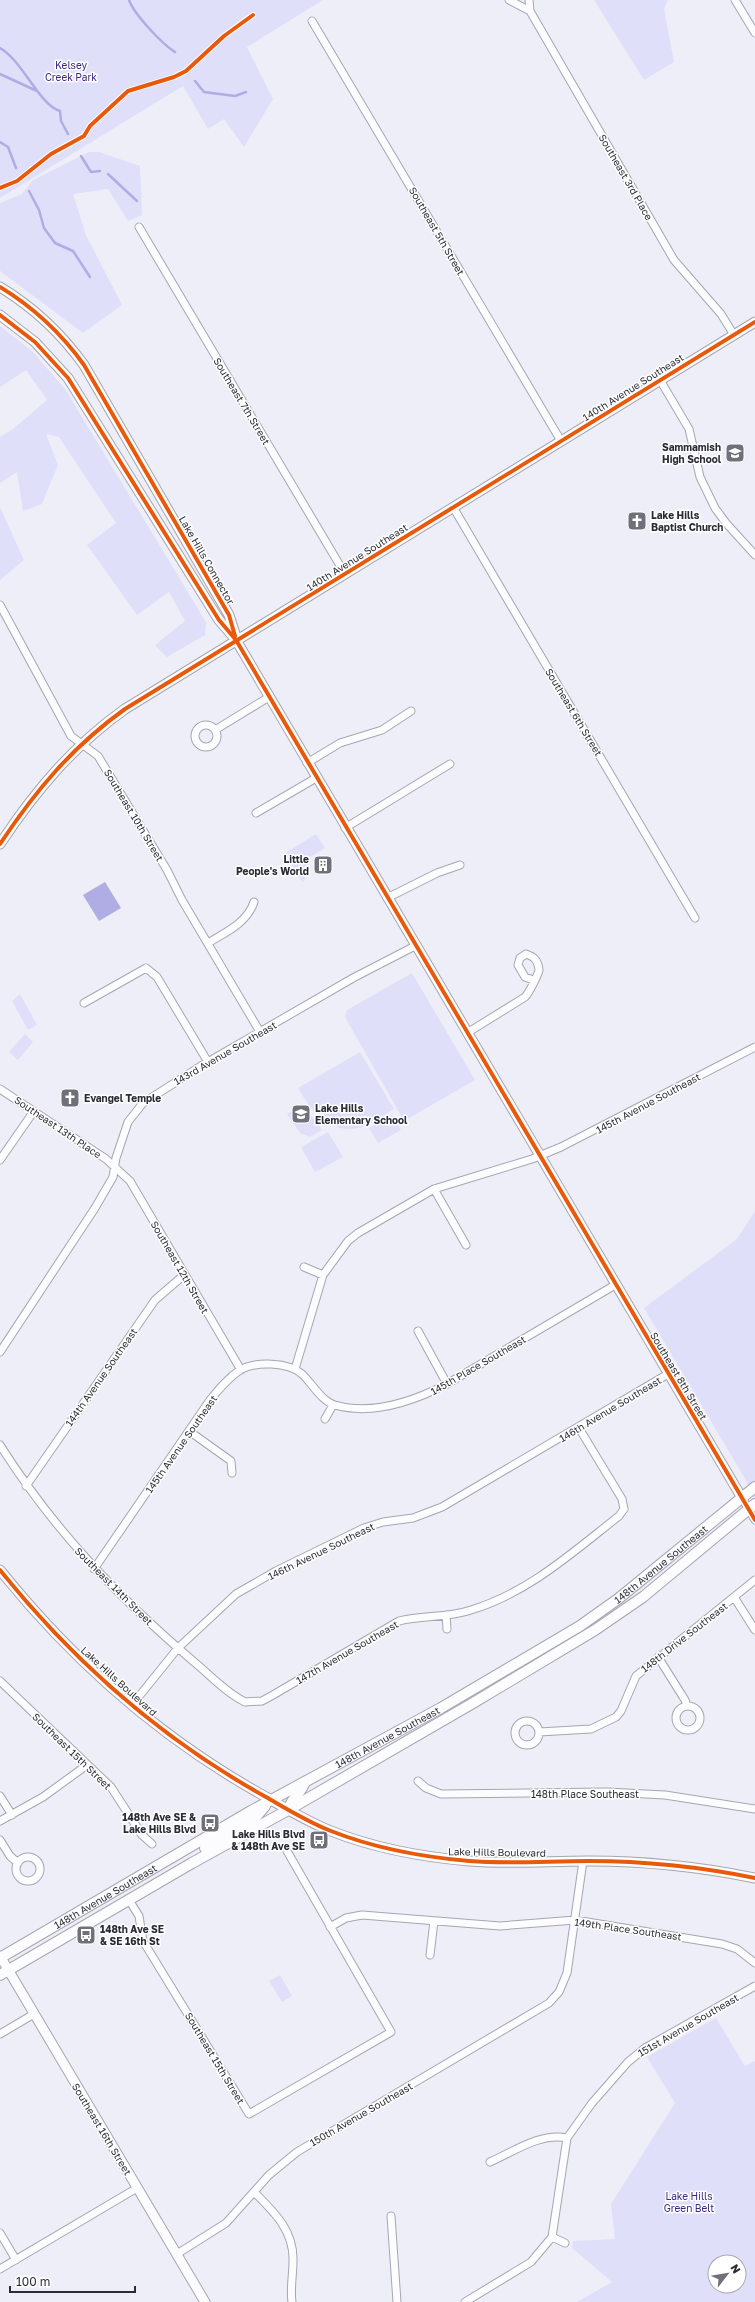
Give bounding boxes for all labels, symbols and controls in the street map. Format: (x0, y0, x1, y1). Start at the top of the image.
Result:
park label: Kelsey Creek Park (45, 59, 97, 83)
street label: Southeast 3rd Place (597, 132, 655, 222)
street label: Southeast 5th Street (407, 185, 467, 277)
street label: 140th Avenue Southeast (580, 351, 686, 423)
street label: Southeast 7th Street (211, 355, 273, 447)
place label: Sammamish High School (662, 441, 722, 465)
school or university icon: Sammamish High School (724, 442, 746, 464)
place label: Lake Hills Baptist Church (651, 509, 723, 533)
church icon: Lake Hills Baptist Church (626, 510, 648, 532)
street label: Lake Hills Connector (177, 514, 237, 606)
street label: 140th Avenue Southeast (304, 521, 410, 593)
street label: Southeast 6th Street (543, 666, 605, 758)
street label: Southeast 10th Street (102, 767, 166, 863)
place label: Little People's World (236, 853, 309, 877)
building icon: Little People's World (312, 854, 334, 876)
street label: 143rd Avenue Southeast (172, 1019, 278, 1087)
street label: 145th Avenue Southeast (594, 1070, 702, 1136)
church icon: Evangel Temple (59, 1087, 81, 1109)
place label: Evangel Temple (84, 1092, 161, 1104)
street label: Southeast 13th Place (12, 1094, 104, 1161)
place label: Lake Hills Elementary School (315, 1102, 408, 1126)
school or university icon: Lake Hills Elementary School (290, 1103, 312, 1125)
street label: Southeast 12th Street (149, 1219, 211, 1315)
street label: 144th Avenue Southeast (63, 1326, 139, 1428)
street label: Southeast 8th Street (648, 1330, 710, 1422)
street label: 145th Place Southeast (428, 1333, 528, 1397)
street label: 146th Avenue Southeast (557, 1374, 663, 1444)
street label: 145th Avenue Southeast (143, 1393, 219, 1495)
street label: 146th Avenue Southeast (266, 1520, 376, 1582)
street label: 148th Avenue Southeast (612, 1523, 710, 1606)
street label: Southeast 14th Street (73, 1545, 155, 1627)
street label: 148th Drive Southeast (638, 1600, 730, 1674)
street label: 147th Avenue Southeast (294, 1618, 400, 1686)
street label: Lake Hills Boulevard (79, 1644, 159, 1718)
street label: 148th Avenue Southeast (333, 1704, 442, 1770)
street label: Southeast 15th Street (30, 1710, 114, 1792)
street label: 148th Place Southeast (531, 1788, 639, 1800)
place label: 148th Ave SE & Lake Hills Blvd (122, 1811, 197, 1835)
bus stop icon: 148th Ave SE & Lake Hills Blvd (199, 1812, 221, 1834)
place label: Lake Hills Blvd & 148th Ave SE (231, 1828, 305, 1852)
bus stop icon: Lake Hills Blvd & 148th Ave SE (308, 1829, 330, 1851)
street label: Lake Hills Boulevard (448, 1845, 546, 1859)
street label: 148th Avenue Southeast (52, 1862, 159, 1931)
street label: 149th Place Southeast (574, 1916, 682, 1942)
place label: 148th Ave SE & SE 16th St (100, 1923, 164, 1947)
bus stop icon: 148th Ave SE & SE 16th St (75, 1924, 97, 1946)
street label: 151st Avenue Southeast (635, 1991, 741, 2059)
street label: Southeast 15th Street (183, 2010, 247, 2106)
street label: 150th Avenue Southeast (307, 2080, 415, 2148)
street label: Southeast 16th Street (70, 2081, 134, 2177)
park label: Lake Hills Green Belt (664, 2190, 714, 2214)
north arrow (707, 2254, 747, 2294)
text: N (728, 2262, 744, 2276)
scale bar (10, 2268, 135, 2294)
text: 100 m (16, 2274, 50, 2289)

